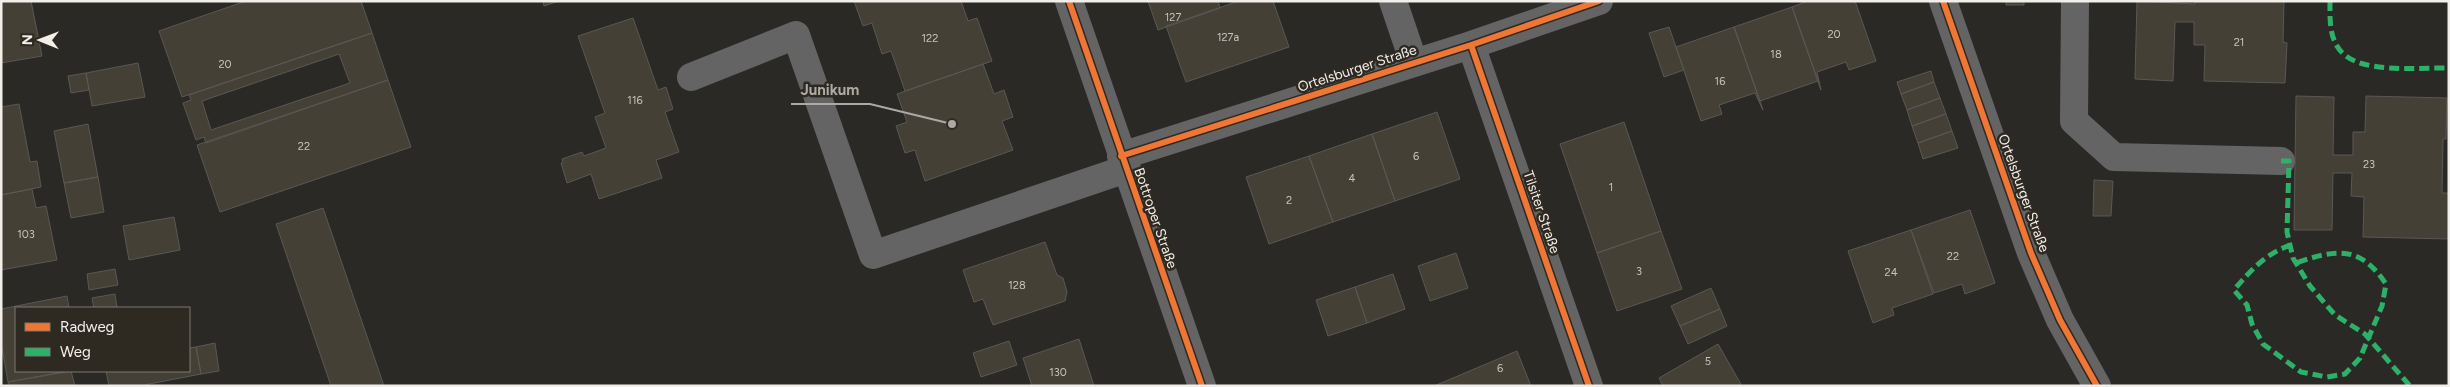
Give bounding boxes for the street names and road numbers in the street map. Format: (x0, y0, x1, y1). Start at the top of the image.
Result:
street label: Ortelsburger Straße (1295, 41, 1419, 96)
street label: Ortelsburger Straße (1994, 132, 2053, 255)
street label: Bottroper Straße (1130, 166, 1181, 271)
street label: Tilsiter Straße (1519, 169, 1564, 256)

